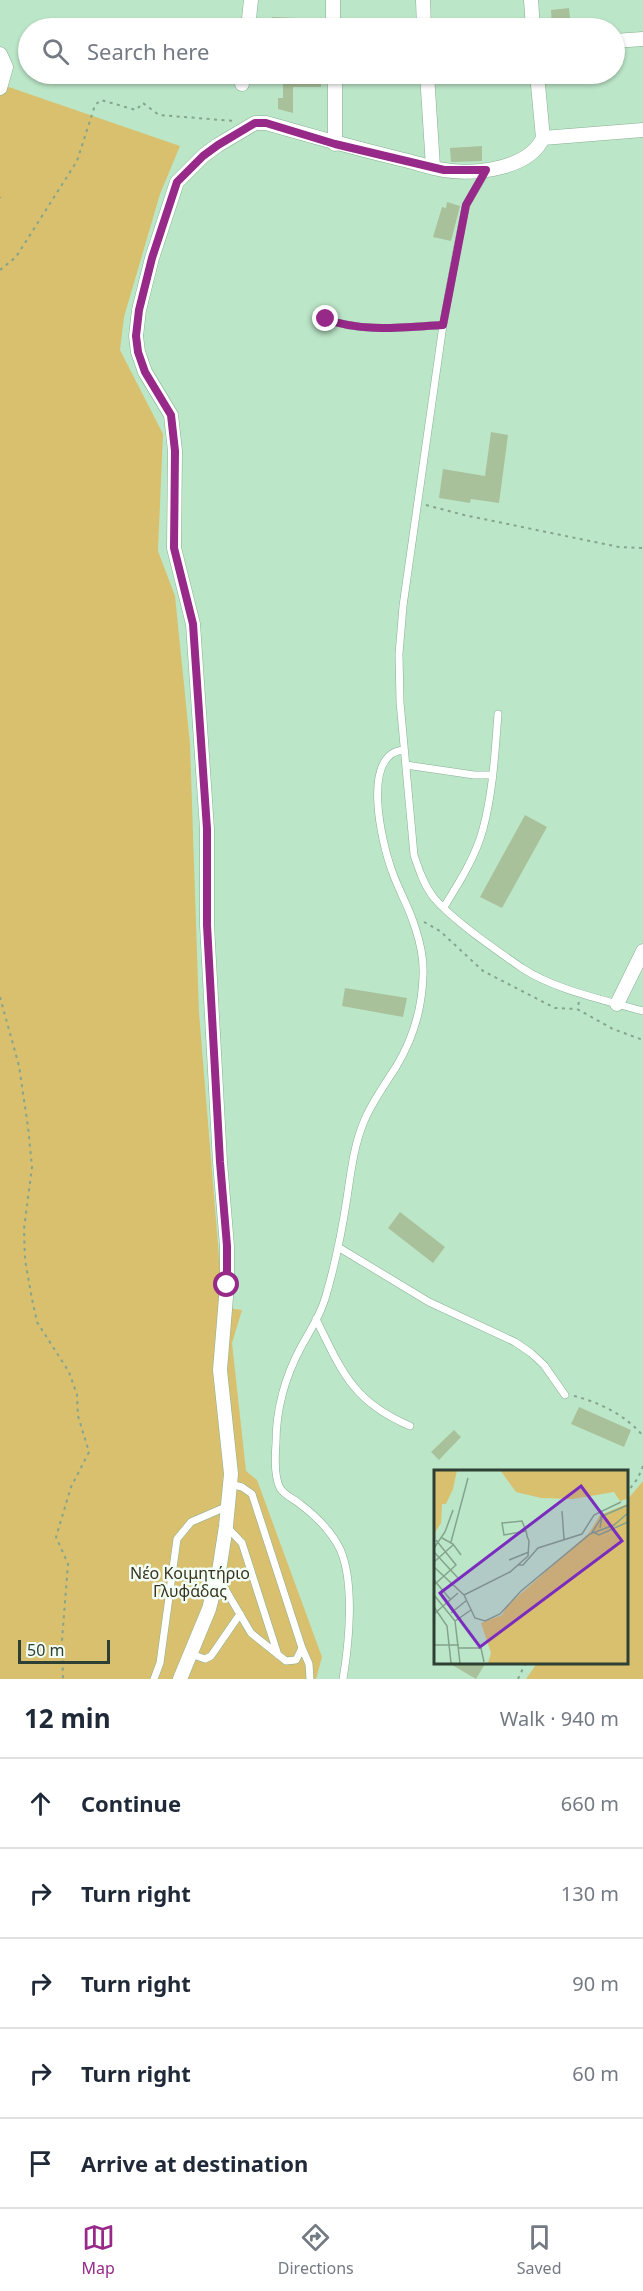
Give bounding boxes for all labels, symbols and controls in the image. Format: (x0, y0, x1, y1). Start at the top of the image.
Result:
search box (18, 18, 625, 84)
icon: search (39, 35, 72, 68)
text: Search here (87, 36, 209, 66)
route end (312, 305, 338, 331)
route start (213, 1271, 239, 1297)
inset map (434, 1470, 628, 1664)
park label: Νέο Κοιμητήριο Γλυφάδας (130, 1562, 250, 1602)
scale bar (18, 1637, 110, 1664)
text: 50 m (27, 1639, 64, 1661)
text: 12 min (24, 1700, 111, 1736)
text: Walk · 940 m (500, 1705, 619, 1732)
icon: ahead (24, 1787, 57, 1820)
text: Continue (81, 1788, 181, 1818)
text: 660 m (561, 1790, 619, 1817)
icon: right (24, 1877, 57, 1910)
text: Turn right (81, 1878, 191, 1908)
text: 130 m (561, 1880, 619, 1907)
icon: right (24, 1967, 57, 2000)
text: Turn right (81, 1968, 191, 1998)
text: 90 m (572, 1970, 619, 1997)
icon: right (24, 2057, 57, 2090)
text: Turn right (81, 2058, 191, 2088)
text: 60 m (572, 2060, 619, 2087)
icon: arrive (24, 2147, 57, 2180)
text: Arrive at destination (81, 2148, 308, 2178)
tab: Map (81, 2221, 115, 2279)
tab: Directions (278, 2221, 354, 2279)
tab: Saved (517, 2221, 561, 2279)

